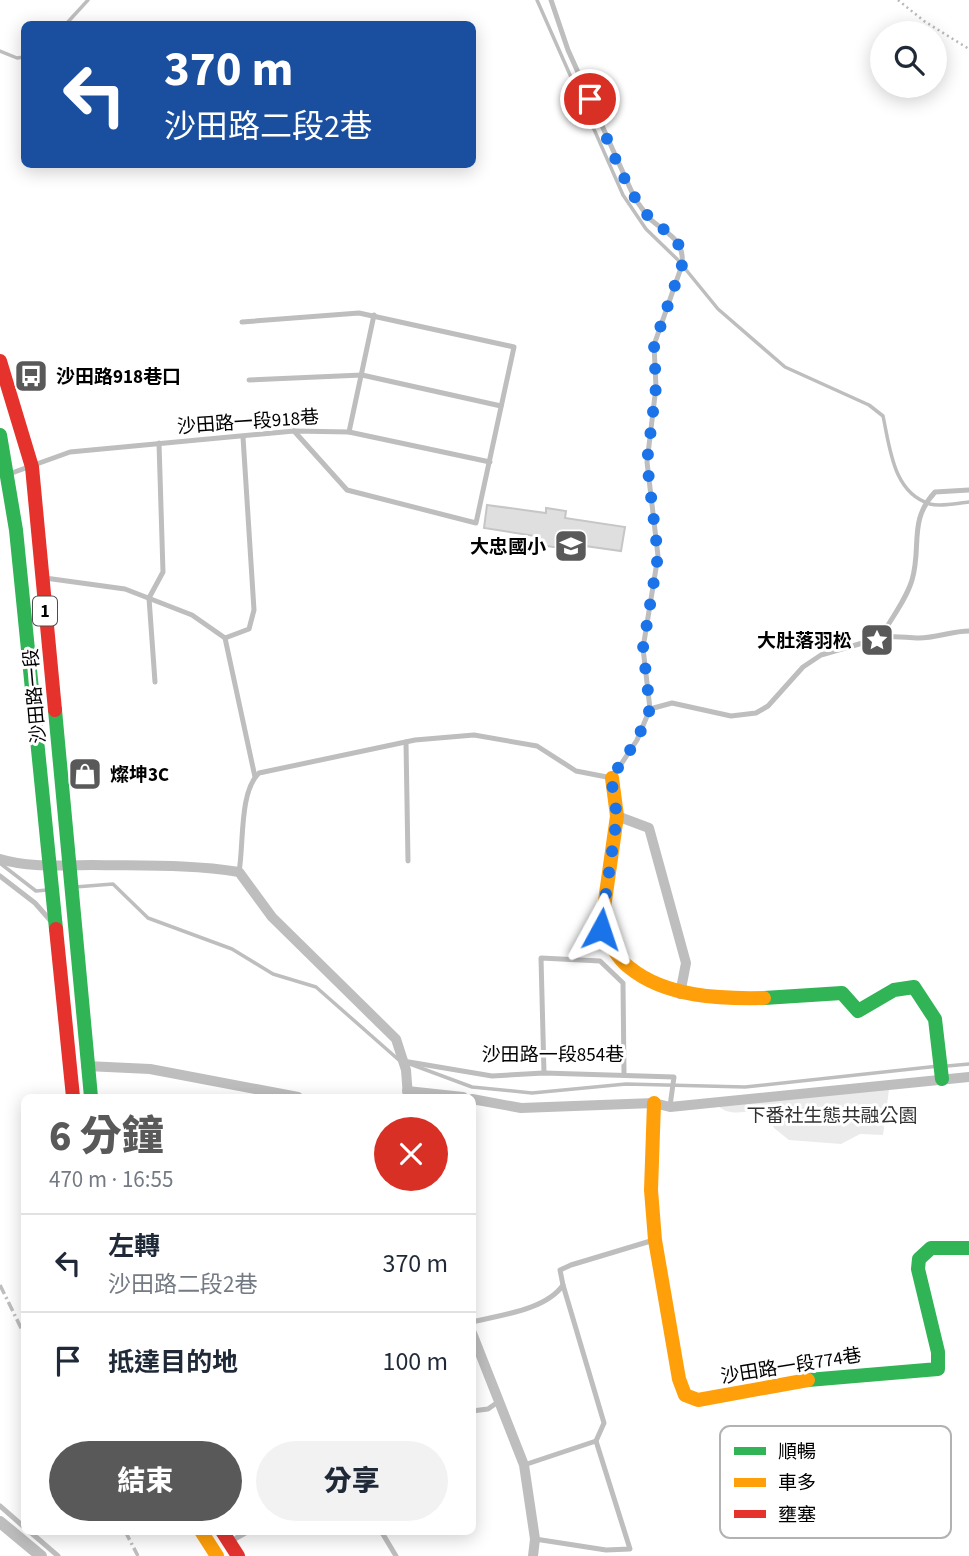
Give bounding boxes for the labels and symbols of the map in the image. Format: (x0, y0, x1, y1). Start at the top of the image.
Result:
pin (560, 69, 620, 129)
bus stop icon: 沙田路918巷口 (12, 357, 50, 395)
place label: 沙田路918巷口 (56, 364, 181, 391)
street label: 沙田路一段918巷 (176, 404, 320, 441)
school or university icon: 大忠國小 (552, 527, 590, 565)
place label: 大忠國小 (470, 534, 546, 561)
road number: 1 (33, 596, 57, 626)
place icon: 大肚落羽松 (858, 621, 896, 659)
place label: 大肚落羽松 (757, 628, 852, 655)
street label: 沙田路一段 (18, 647, 53, 744)
shop icon: 燦坤3C (66, 755, 104, 793)
place label: 燦坤3C (110, 762, 169, 789)
position arrow (564, 892, 638, 966)
street label: 沙田路一段854巷 (482, 1042, 624, 1069)
park label: 下番社生態共融公園 (746, 1103, 918, 1130)
street label: 沙田路一段774巷 (719, 1342, 864, 1391)
legend (720, 1426, 951, 1538)
text: 順暢 (778, 1439, 816, 1466)
text: 車多 (778, 1470, 816, 1497)
text: 壅塞 (778, 1502, 816, 1529)

